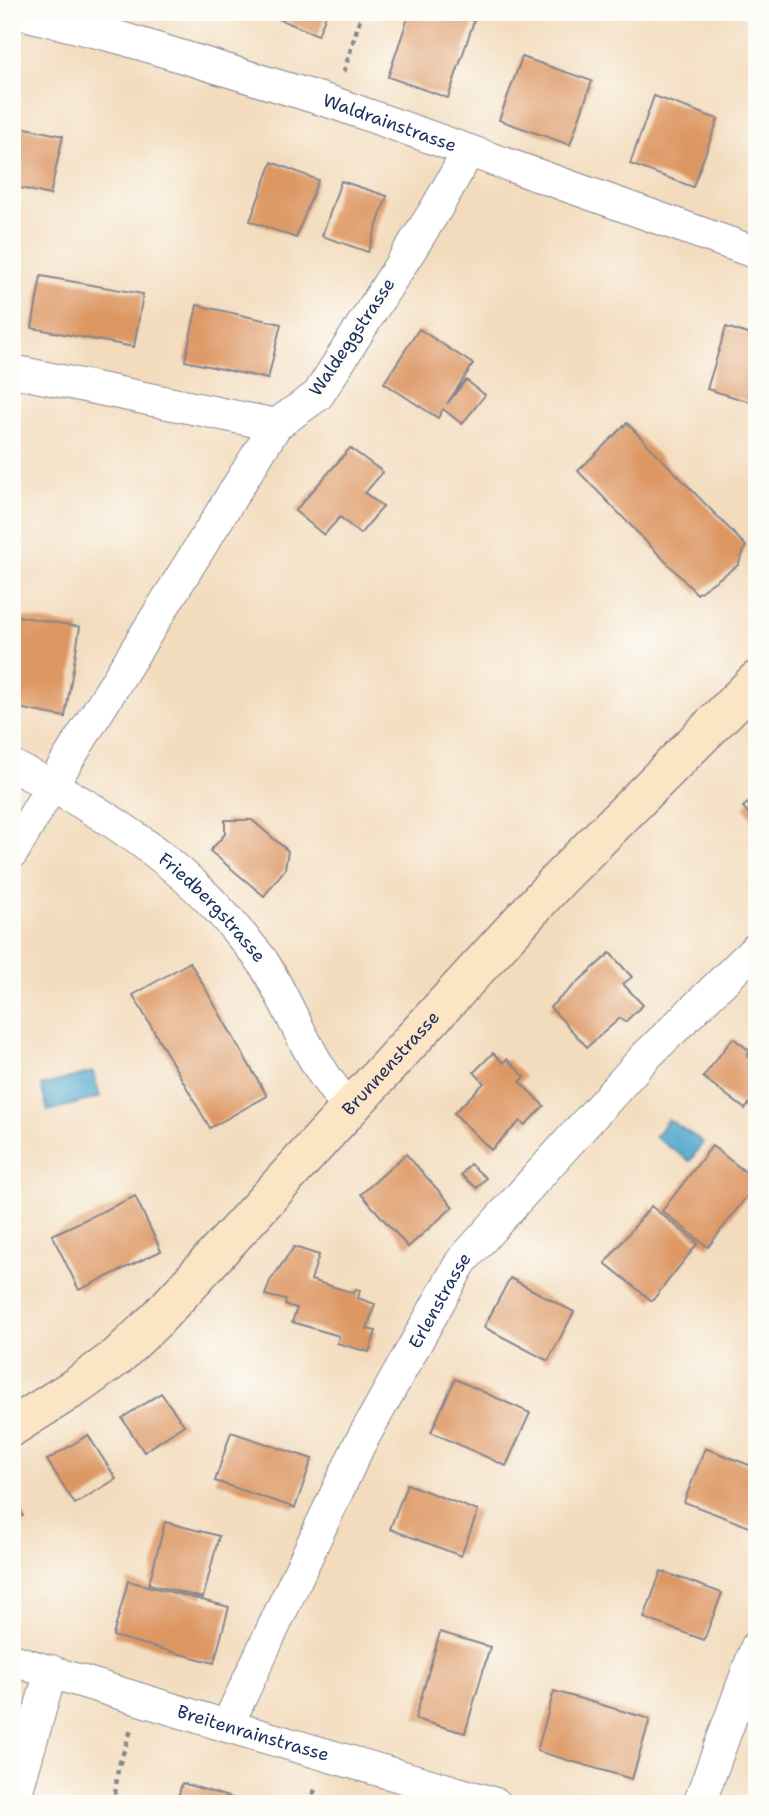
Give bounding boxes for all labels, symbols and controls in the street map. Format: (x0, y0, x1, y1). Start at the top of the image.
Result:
street label: Waldrainstrasse (320, 88, 460, 158)
street label: Waldeggstrasse (303, 273, 401, 401)
street label: Friedbergstrasse (153, 847, 271, 967)
street label: Brunnenstrasse (337, 1006, 445, 1121)
street label: Erlenstrasse (403, 1247, 476, 1353)
street label: Breitenrainstrasse (174, 1699, 332, 1767)

